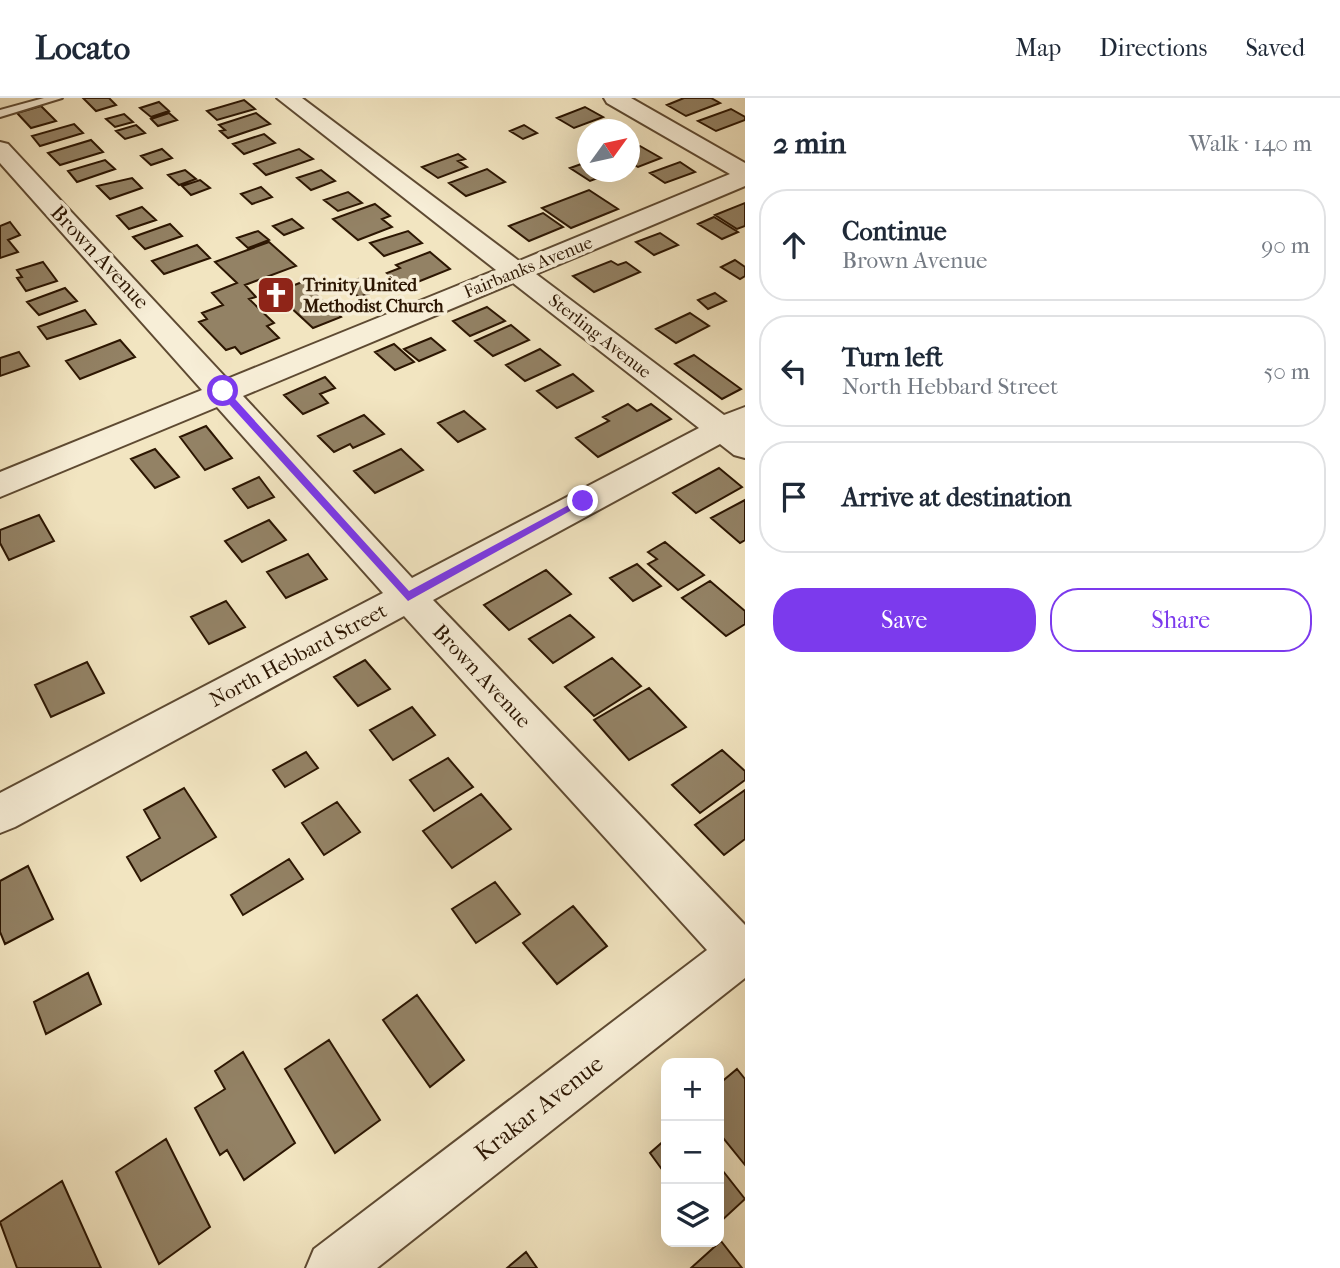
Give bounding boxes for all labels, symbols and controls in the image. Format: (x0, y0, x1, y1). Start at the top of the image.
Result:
text: Locato (35, 29, 130, 68)
text: Map (1015, 34, 1061, 62)
text: Directions (1099, 34, 1207, 62)
text: Saved (1245, 34, 1305, 62)
north arrow (577, 119, 640, 182)
text: 2 min (773, 126, 846, 161)
text: Walk · 140 m (1189, 130, 1312, 157)
street label: Brown Avenue (46, 200, 154, 314)
text: Continue (842, 216, 947, 247)
icon: ahead (775, 226, 813, 264)
street label: Fairbanks Avenue (461, 232, 596, 303)
text: 90 m (1261, 232, 1310, 259)
text: Brown Avenue (842, 247, 987, 274)
church icon: Trinity United Methodist Church (255, 274, 297, 316)
place label: Trinity United Methodist Church (302, 275, 444, 317)
street label: Sterling Avenue (544, 290, 655, 383)
text: Turn left (842, 342, 943, 373)
icon: left (775, 352, 813, 390)
text: 50 m (1263, 358, 1310, 385)
text: North Hebbard Street (842, 373, 1058, 400)
route start (207, 375, 238, 406)
icon: arrive (775, 478, 813, 516)
text: Arrive at destination (842, 482, 1072, 513)
route end (567, 485, 598, 516)
button: Save (773, 588, 1036, 652)
button: Share (1050, 588, 1312, 652)
street label: North Hebbard Street (205, 598, 391, 712)
street label: Brown Avenue (428, 619, 536, 733)
street label: Krakar Avenue (469, 1049, 609, 1167)
map controls (661, 1058, 724, 1247)
button: + (661, 1058, 724, 1121)
button: − (661, 1121, 724, 1184)
button: layers (661, 1184, 724, 1247)

